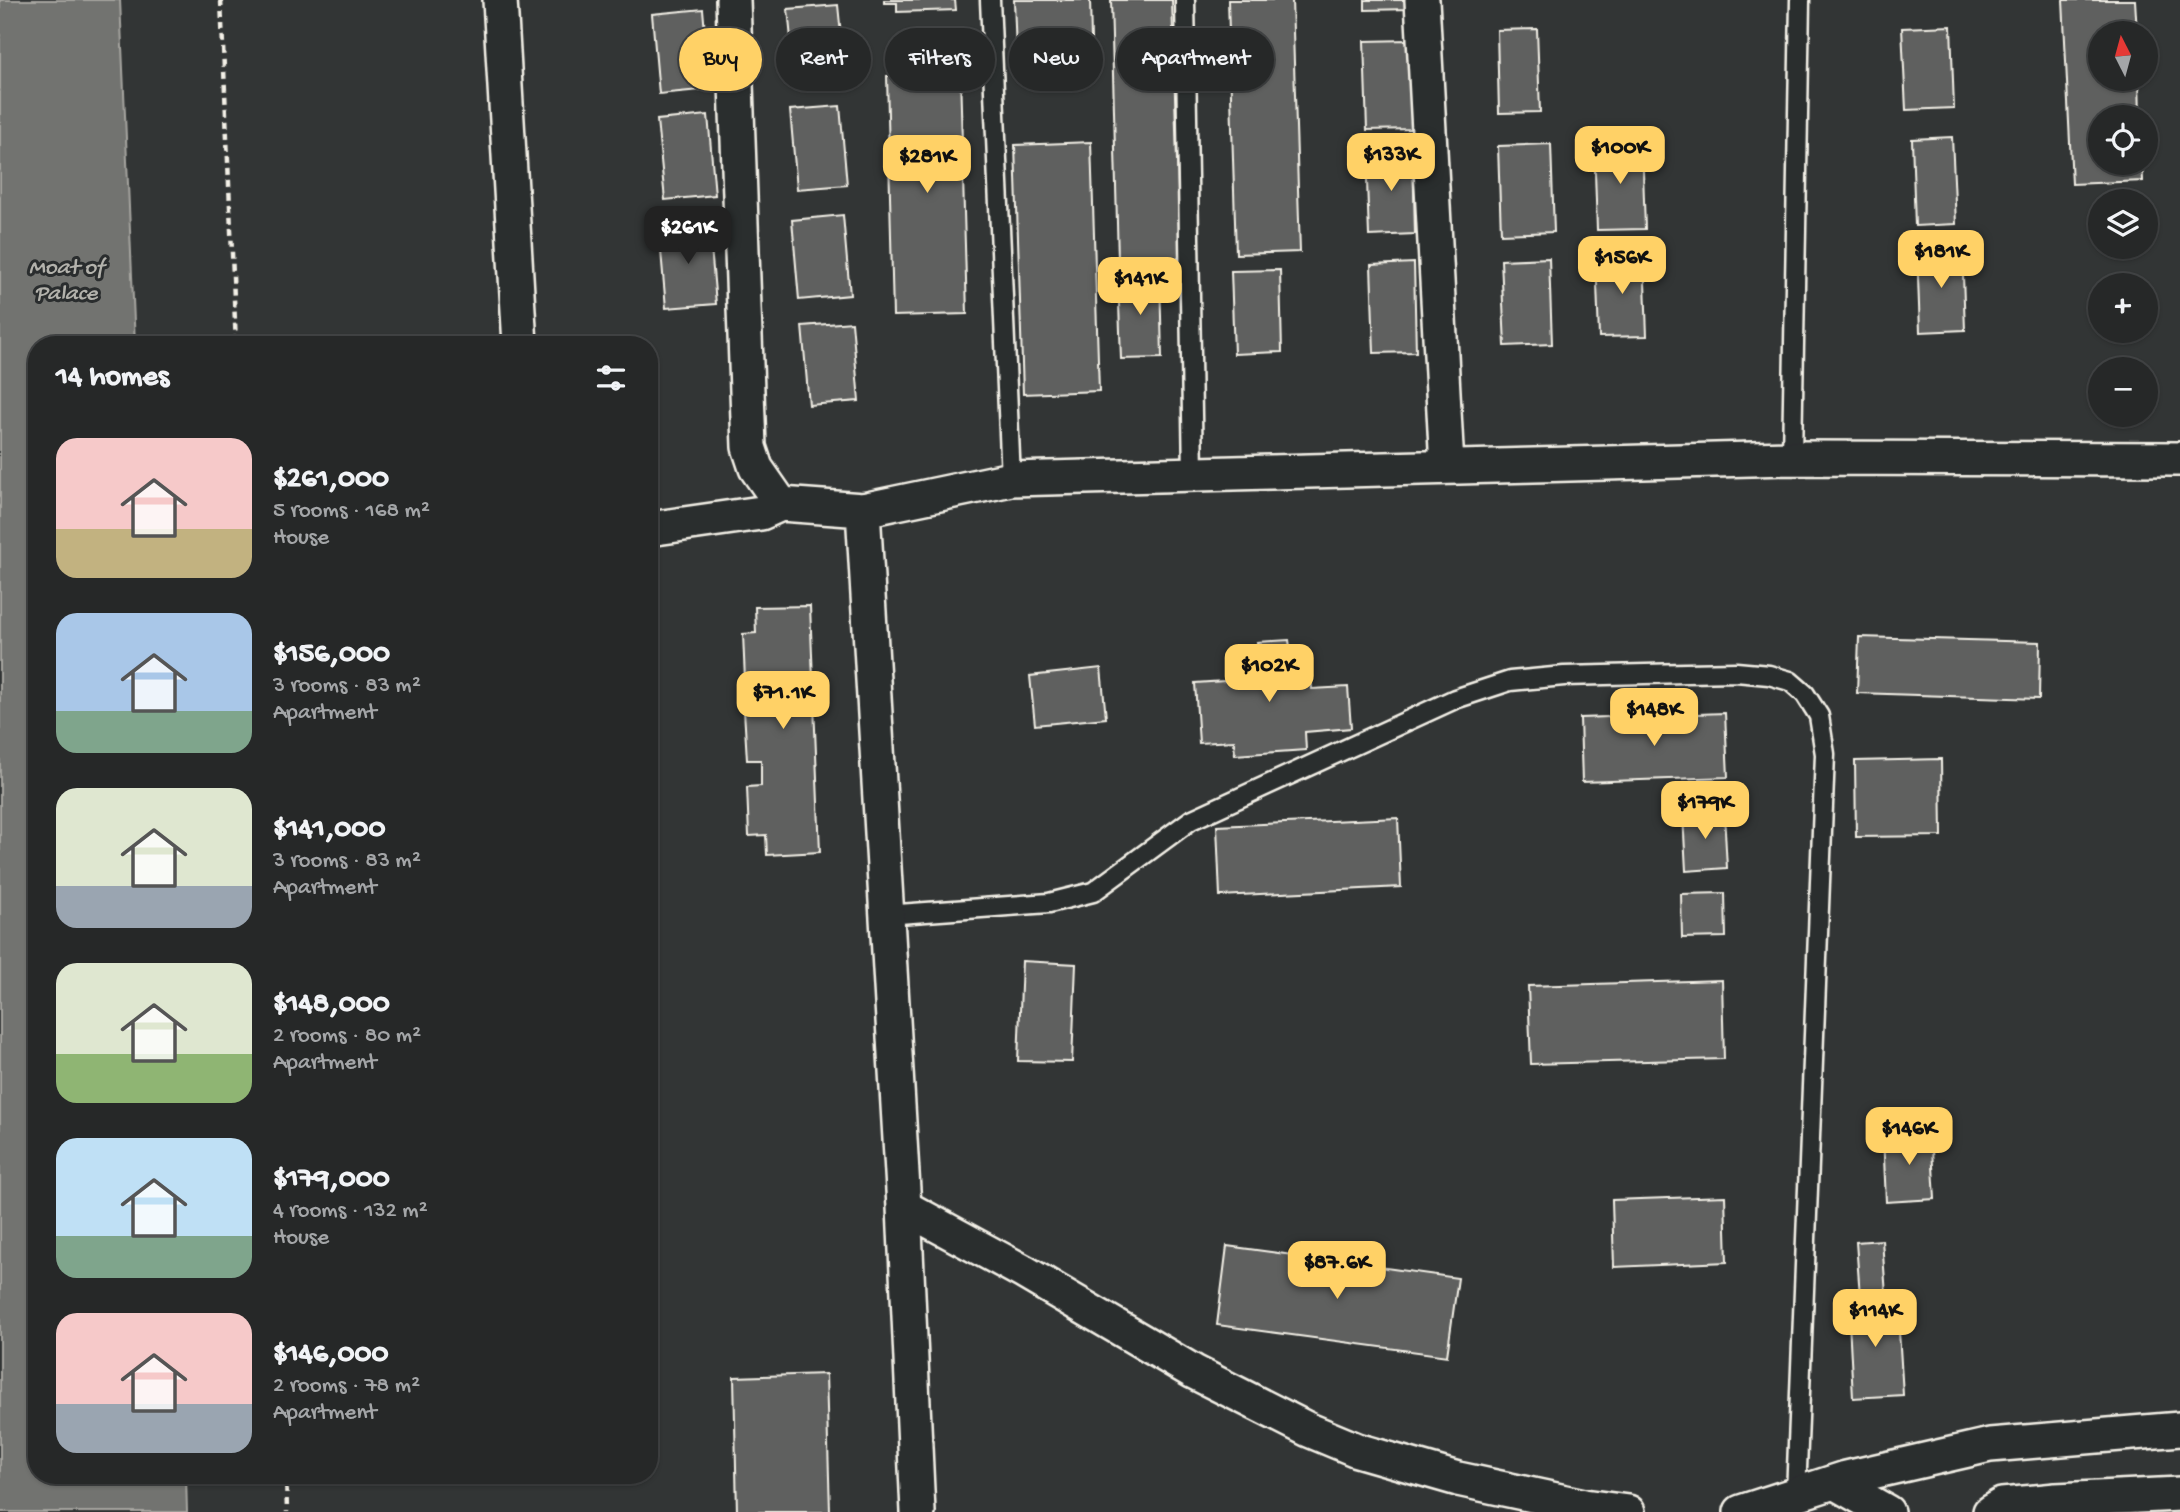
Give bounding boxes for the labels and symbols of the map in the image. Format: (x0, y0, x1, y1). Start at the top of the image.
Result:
north arrow (2088, 21, 2158, 91)
pin: $100K (1571, 127, 1669, 186)
pin: $133K (1342, 134, 1440, 193)
pin: $281K (878, 136, 976, 195)
pin: $261K (639, 206, 737, 266)
pin: $181K (1892, 230, 1990, 290)
pin: $156K (1573, 236, 1671, 296)
water label: Moat of Palace (29, 255, 107, 308)
pin: $141K (1091, 258, 1189, 317)
pin: $102K (1220, 644, 1318, 704)
pin: $71.1K (726, 672, 840, 731)
pin: $148K (1605, 688, 1703, 748)
pin: $179K (1656, 782, 1754, 841)
pin: $146K (1860, 1108, 1958, 1167)
pin: $87.6K (1280, 1242, 1394, 1301)
pin: $114K (1826, 1290, 1924, 1349)

